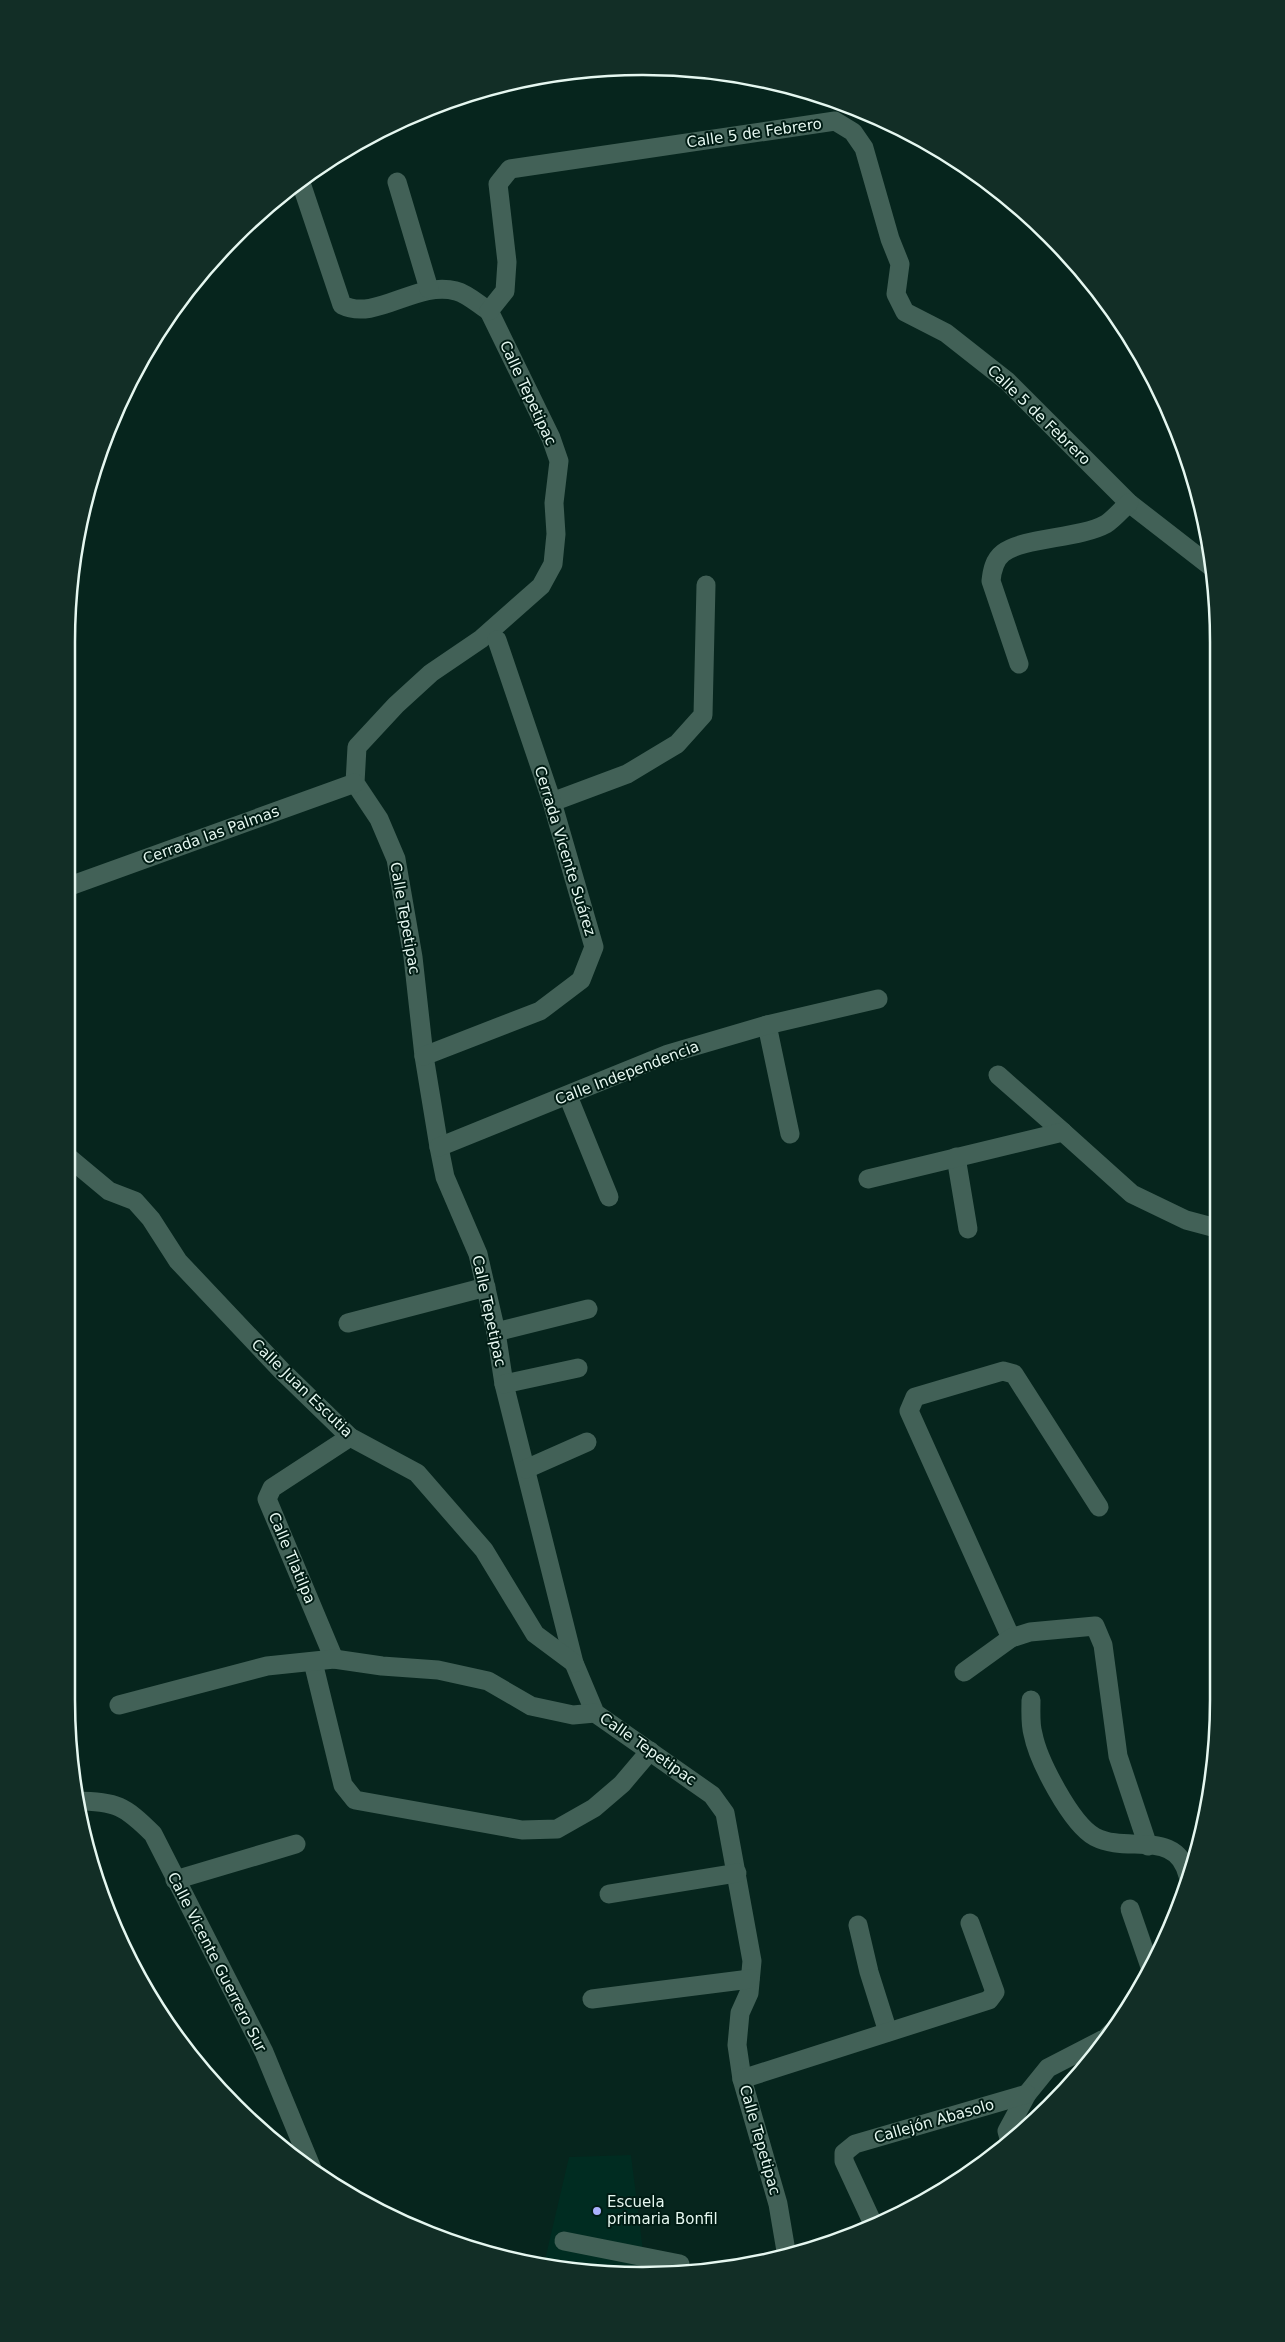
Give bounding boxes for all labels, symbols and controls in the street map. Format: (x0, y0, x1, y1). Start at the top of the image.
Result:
street label: Calle 5 de Febrero (685, 115, 823, 151)
street label: Calle Tepetipac (496, 338, 560, 448)
street label: Calle 5 de Febrero (984, 361, 1094, 469)
street label: Cerrada Vicente Suárez (531, 764, 599, 938)
street label: Cerrada las Palmas (140, 802, 282, 868)
street label: Calle Tepetipac (386, 860, 424, 976)
street label: Calle Independencia (552, 1037, 702, 1109)
street label: Calle Tepetipac (468, 1254, 510, 1368)
street label: Calle Juan Escutia (248, 1335, 356, 1441)
street label: Calle Tlatilpa (265, 1510, 319, 1606)
street label: Calle Tepetipac (596, 1709, 700, 1789)
street label: Calle Vicente Guerrero Sur (164, 1869, 271, 2056)
street label: Calle Tepetipac (736, 2083, 784, 2197)
street label: Callejón Abasolo (872, 2095, 996, 2147)
place label: Escuela primaria Bonfil (607, 2193, 718, 2228)
marker: Escuela primaria Bonfil (591, 2205, 603, 2217)

